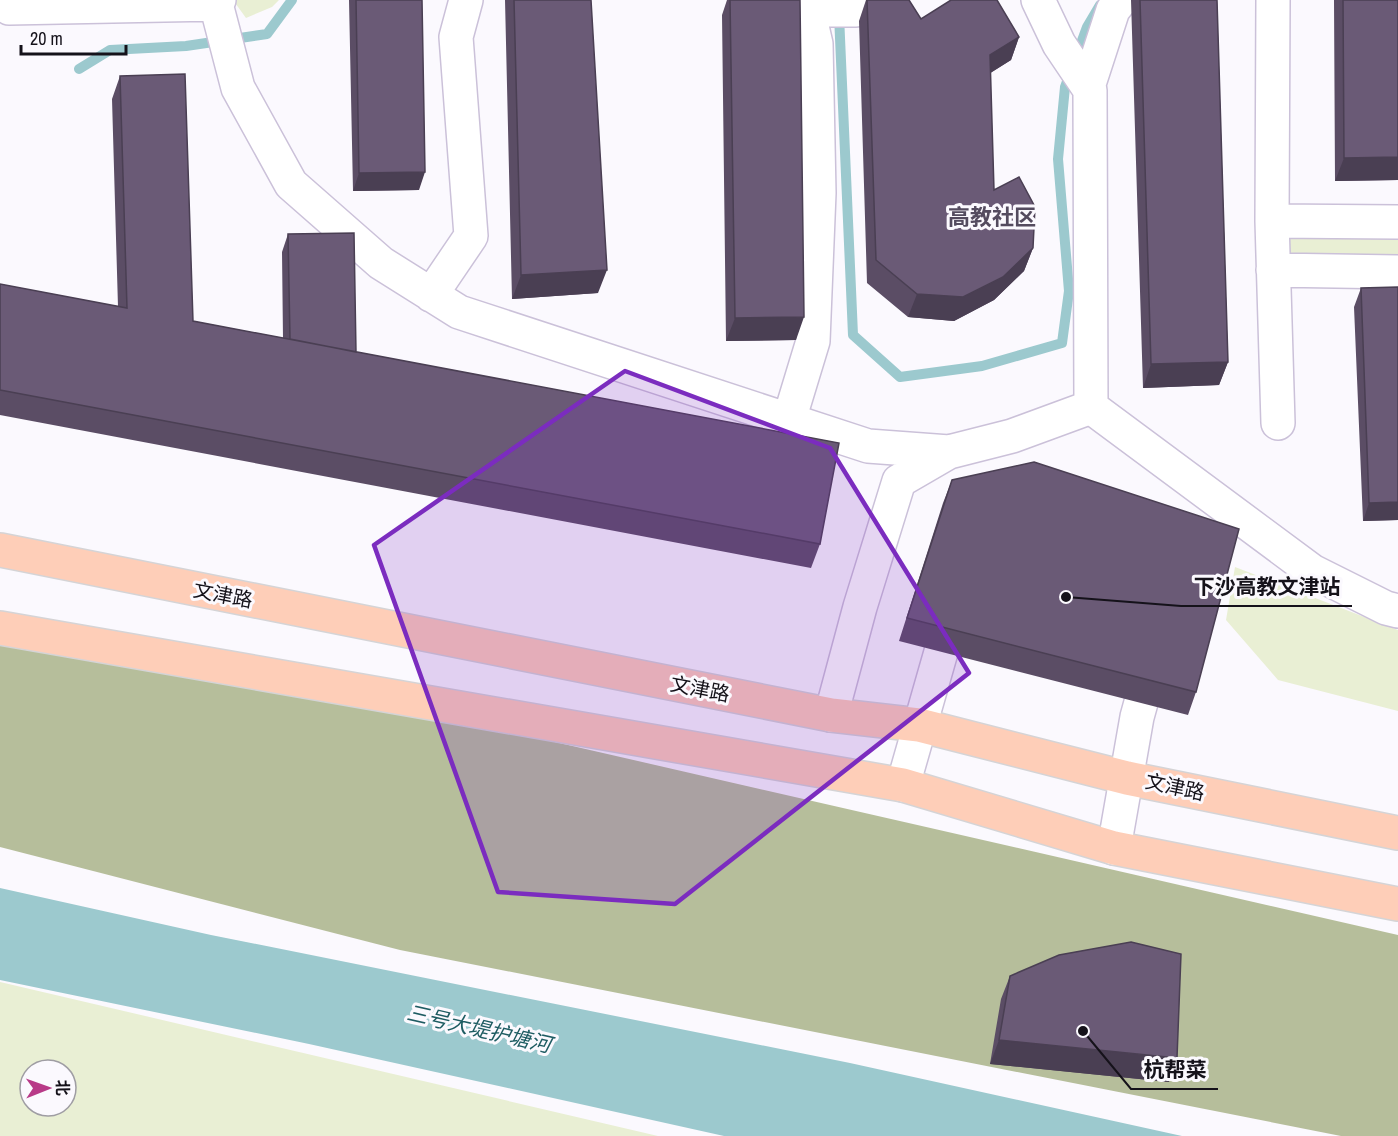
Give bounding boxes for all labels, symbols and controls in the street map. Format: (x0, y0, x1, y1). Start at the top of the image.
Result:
scale bar (21, 18, 126, 56)
text: 20 m (30, 26, 63, 51)
district label: 高教社区 (948, 202, 1036, 232)
callout: 下沙高教文津站 (1181, 567, 1352, 606)
text: 下沙高教文津站 (1194, 572, 1341, 601)
street label: 文津路 (191, 576, 255, 613)
street label: 文津路 (668, 670, 732, 707)
street label: 文津路 (1143, 767, 1207, 806)
water label: 三号大堤护塘河 (404, 998, 558, 1060)
callout: 杭帮菜 (1131, 1050, 1218, 1089)
text: 杭帮菜 (1144, 1055, 1207, 1084)
north arrow (18, 1058, 78, 1118)
text: 北 (52, 1080, 74, 1096)

